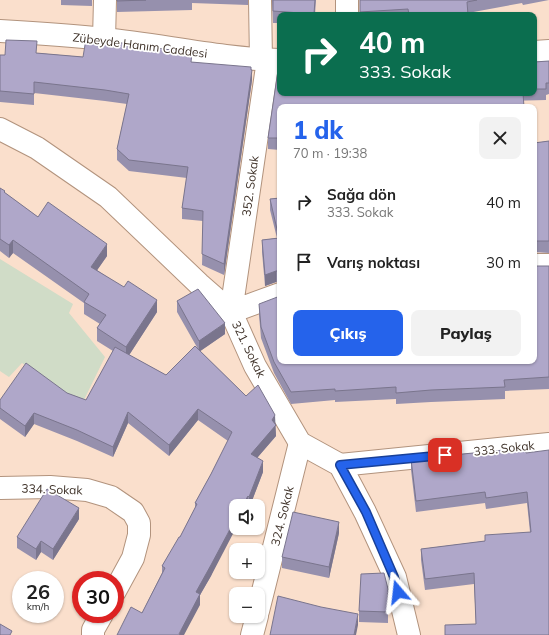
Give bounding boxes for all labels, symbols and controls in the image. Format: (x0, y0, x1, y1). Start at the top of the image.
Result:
text: 40 m (359, 25, 425, 60)
icon: right (293, 28, 345, 80)
street label: Zübeyde Hanım Caddesi (72, 29, 208, 61)
text: 333. Sokak (359, 60, 451, 83)
text: 1 dk (293, 115, 343, 145)
button: close (479, 117, 521, 159)
text: 70 m · 19:38 (293, 145, 367, 161)
street label: 352. Sokak (238, 154, 262, 217)
text: Sağa dön (327, 185, 396, 204)
icon: right (293, 191, 315, 213)
text: 40 m (486, 193, 521, 212)
text: 333. Sokak (327, 204, 393, 220)
icon: arrive (293, 251, 315, 273)
text: Varış noktası (327, 253, 420, 272)
text: 30 m (486, 253, 521, 272)
button: Çıkış (293, 310, 403, 356)
button: Paylaş (411, 310, 521, 356)
street label: 321. Sokak (229, 318, 270, 381)
street label: 333. Sokak (473, 437, 536, 459)
pin (428, 438, 462, 472)
icon: arrive (434, 444, 456, 466)
street label: 334. Sokak (21, 480, 84, 498)
street label: 324. Sokak (267, 484, 297, 548)
map controls (229, 499, 265, 623)
button: sound (229, 499, 265, 535)
button: + (229, 543, 265, 579)
speed limit sign: 30 (72, 571, 124, 623)
position arrow (377, 571, 419, 613)
text: 26 (26, 579, 50, 604)
button: − (229, 587, 265, 623)
text: km/h (27, 600, 49, 613)

